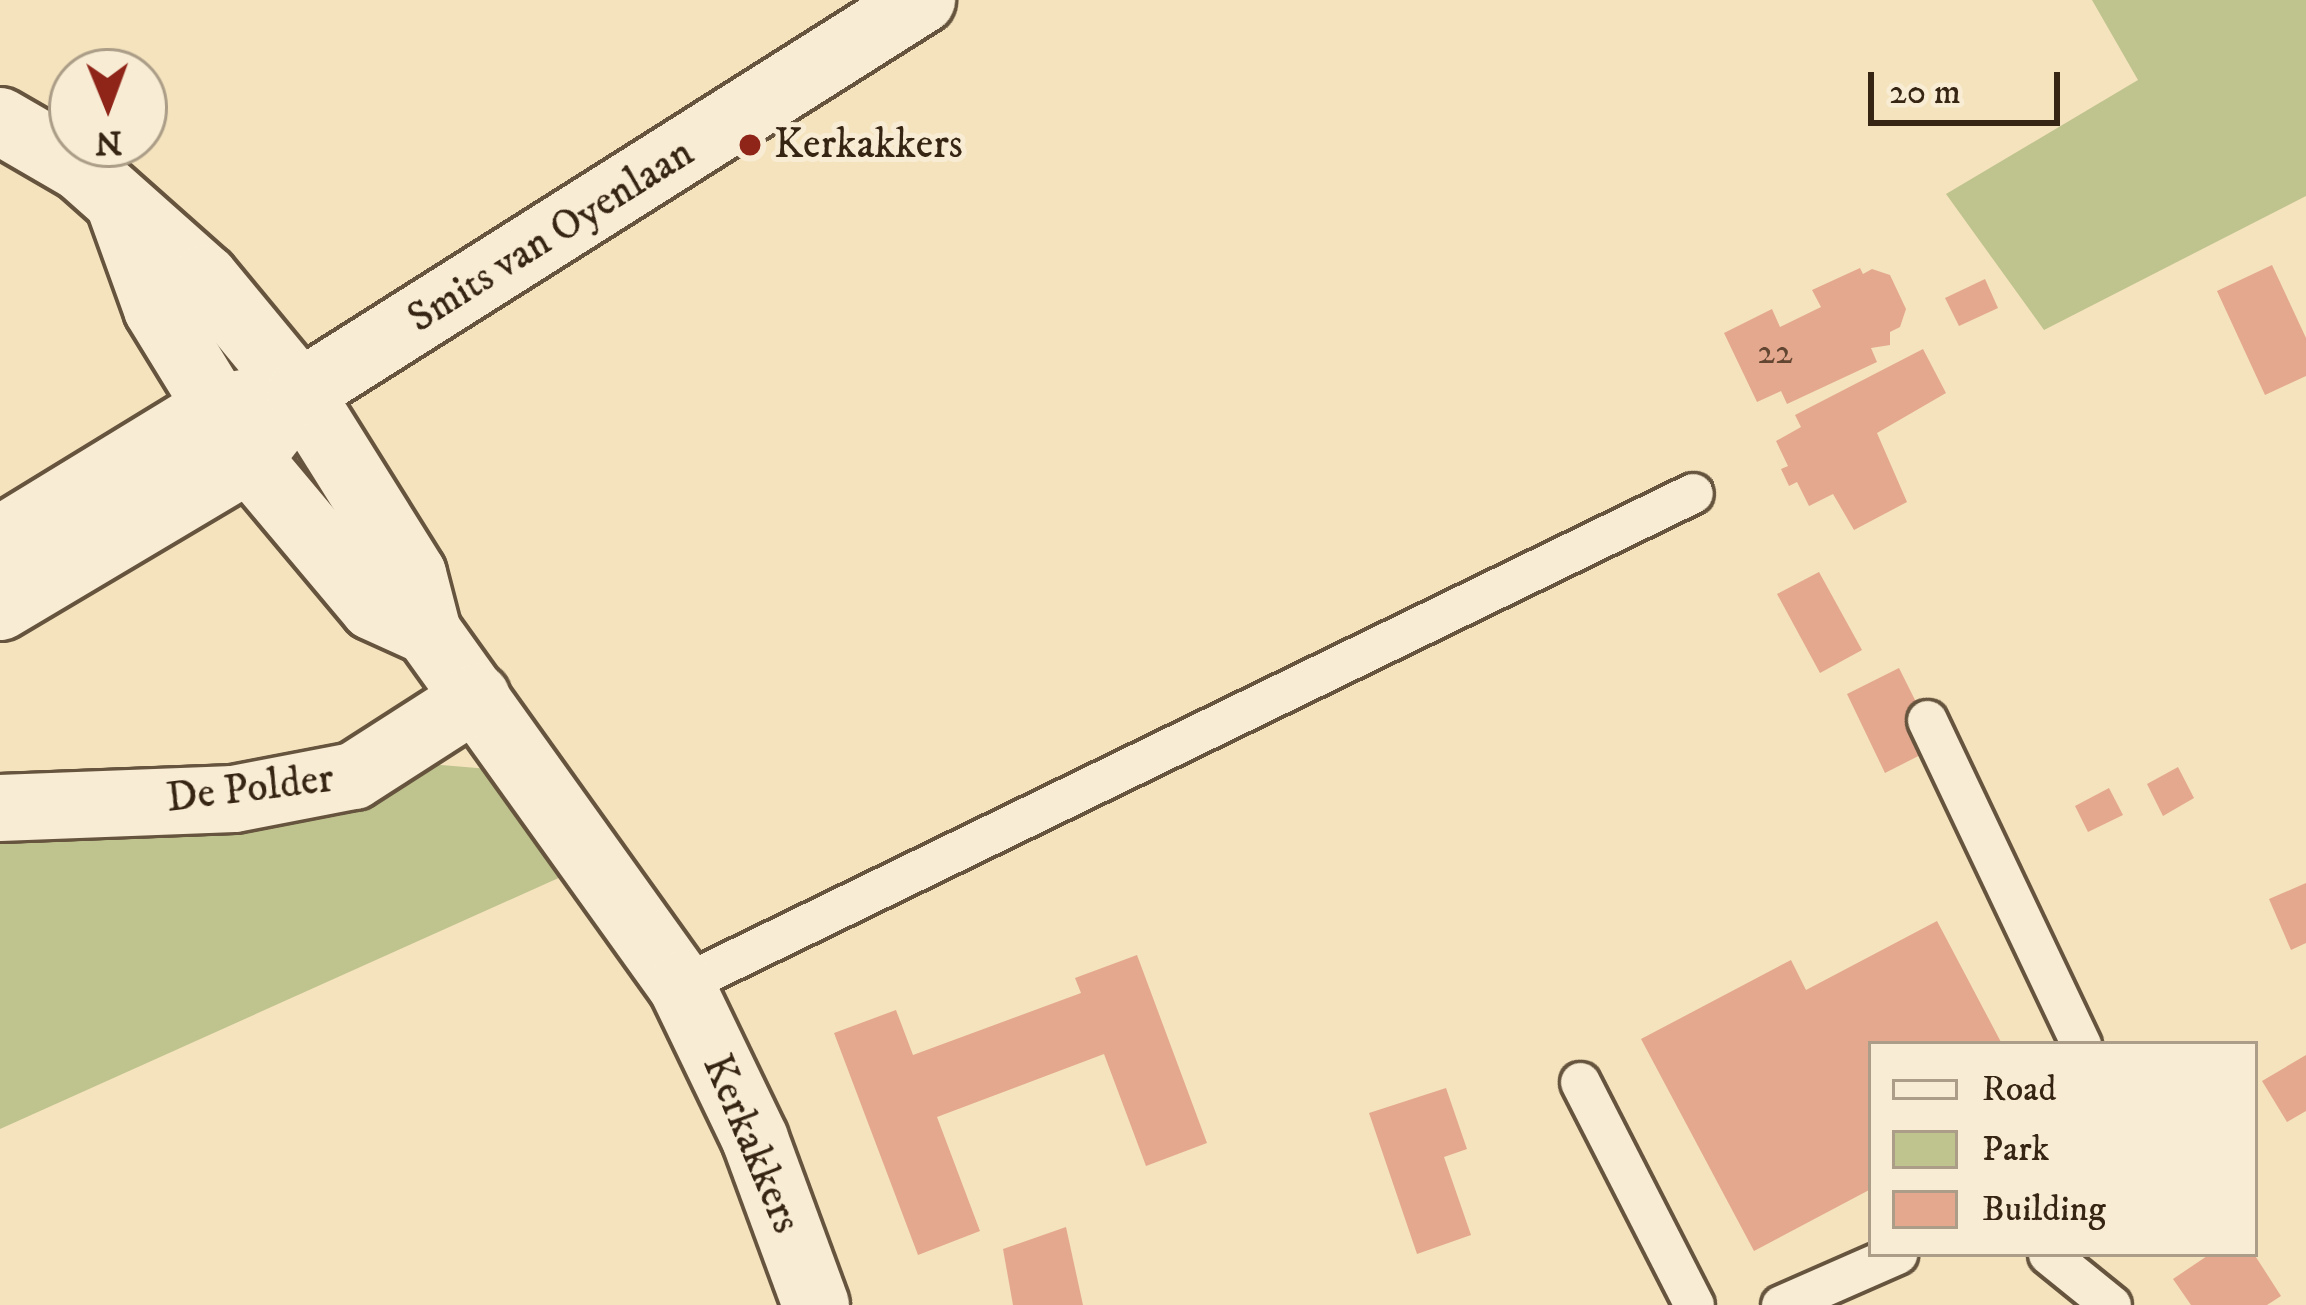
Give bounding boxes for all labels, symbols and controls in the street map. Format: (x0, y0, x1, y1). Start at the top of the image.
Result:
north arrow (48, 48, 168, 168)
scale bar (1874, 48, 2066, 122)
text: 20 m (1889, 70, 1961, 115)
place label: Kerkakkers (774, 120, 963, 170)
text: N (95, 121, 122, 162)
street label: Smits van Oyenlaan (399, 128, 703, 344)
marker: Kerkakkers (737, 132, 763, 158)
house number: 22 (1757, 331, 1793, 375)
street label: De Polder (163, 754, 337, 824)
legend (1868, 1041, 2258, 1257)
street label: Kerkakkers (691, 1047, 811, 1241)
text: Road (1982, 1067, 2057, 1112)
text: Park (1982, 1127, 2049, 1172)
text: Building (1982, 1187, 2106, 1232)

